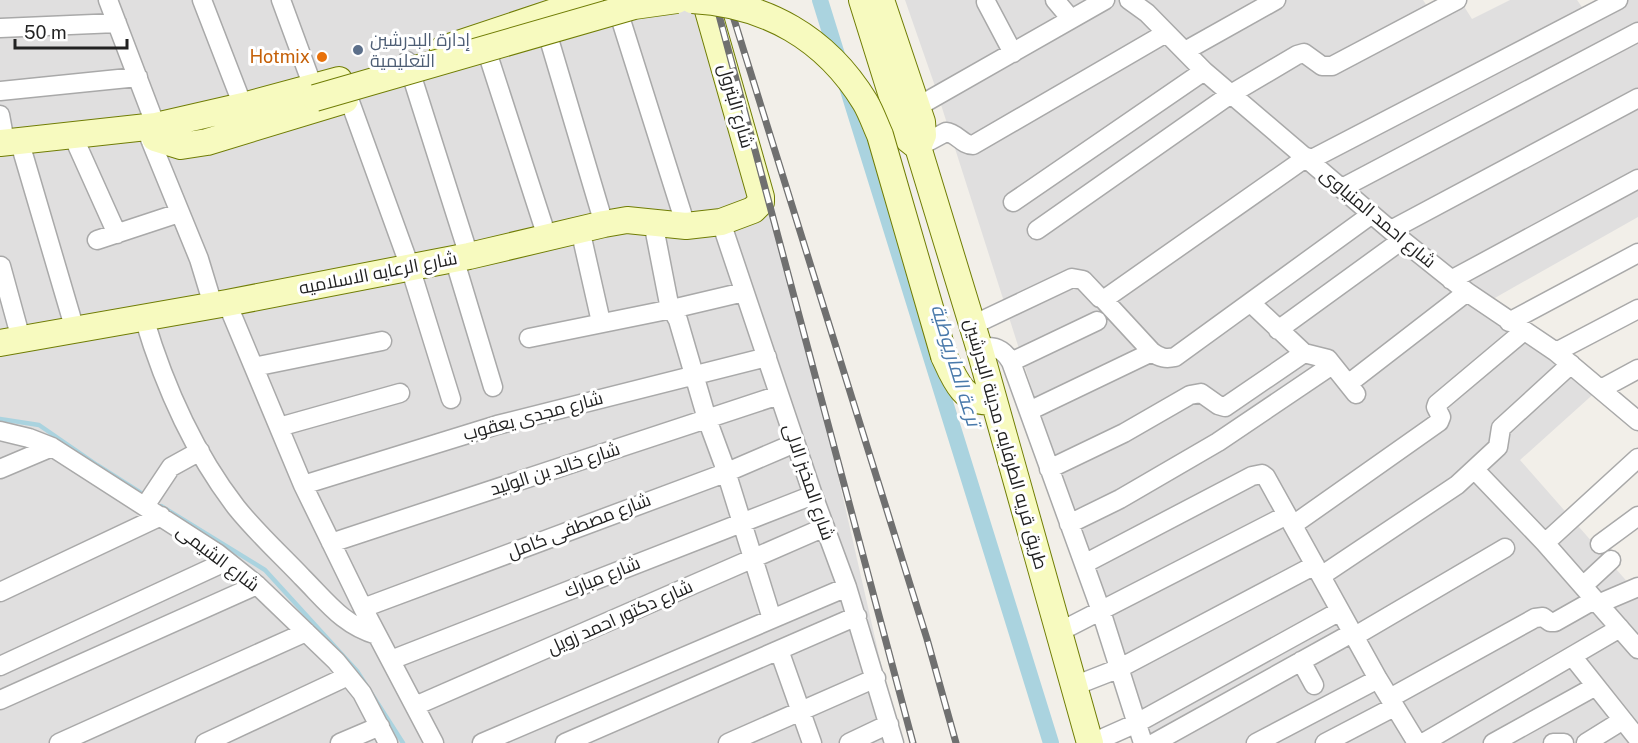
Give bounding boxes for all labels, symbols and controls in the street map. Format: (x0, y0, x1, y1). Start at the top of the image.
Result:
scale bar (15, 12, 128, 50)
text: 50 m (24, 22, 67, 43)
place label: إدارة البدرشين التعليمية (370, 29, 470, 71)
marker: إدارة البدرشين التعليمية (351, 43, 365, 57)
place label: Hotmix (249, 46, 310, 67)
marker: Hotmix (315, 50, 329, 64)
street label: شارع البترول (712, 61, 759, 151)
street label: شارع احمد المنياوى (1315, 163, 1440, 273)
street label: شارع الرعايه الاسلاميه (297, 247, 459, 300)
water label: ترعة الماريوطية (926, 301, 987, 432)
street label: طريق قريه الطرفايه, مدينة البدرشين (959, 316, 1052, 572)
street label: شارع مجدى يعقوب (461, 387, 606, 446)
street label: شارع المخبز الالى (778, 421, 839, 544)
street label: شارع خالد بن الوليد (487, 438, 623, 501)
street label: شارع مصطفى كامل (504, 488, 654, 564)
street label: شارع الشيمى (172, 520, 264, 597)
street label: شارع مبارك (561, 552, 644, 603)
street label: شارع دكتور احمد زويل (544, 575, 697, 660)

